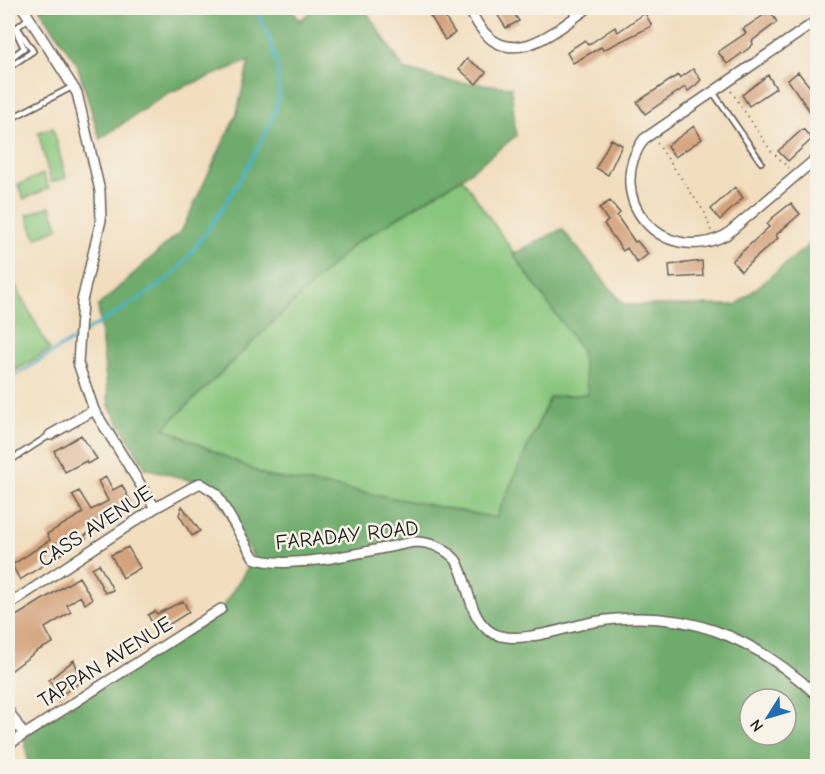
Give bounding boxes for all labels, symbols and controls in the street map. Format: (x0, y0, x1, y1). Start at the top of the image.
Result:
street label: CASS AVENUE (33, 480, 157, 572)
street label: FARADAY ROAD (274, 516, 420, 554)
street label: TAPPAN AVENUE (34, 611, 176, 713)
north arrow (738, 687, 798, 747)
text: N (746, 716, 767, 735)

